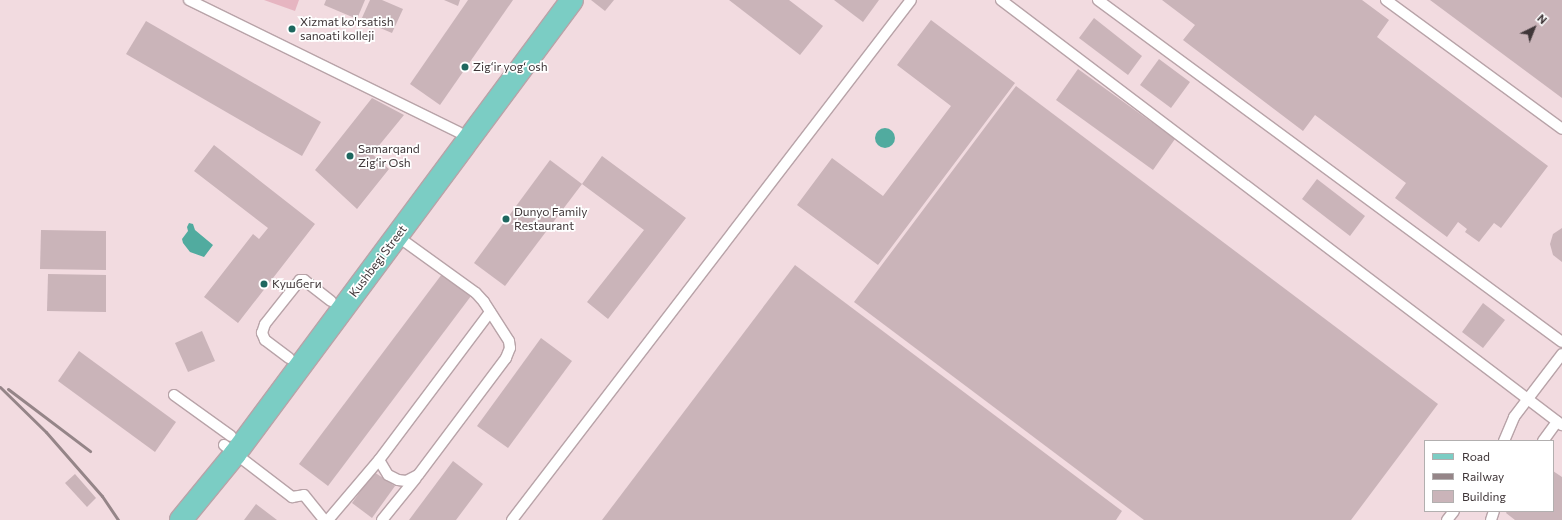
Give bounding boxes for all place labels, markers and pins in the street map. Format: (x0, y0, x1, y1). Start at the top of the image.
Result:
place label: Xizmat ko'rsatish sanoati kolleji (300, 15, 394, 43)
marker: Xizmat ko'rsatish sanoati kolleji (287, 24, 297, 34)
place label: Zigʻir yogʻ osh (473, 60, 548, 74)
marker: Zigʻir yogʻ osh (460, 62, 470, 72)
place label: Samarqand Zigʻir Osh (358, 142, 420, 170)
marker: Samarqand Zigʻir Osh (345, 151, 355, 161)
place label: Dunyo Family Restaurant (514, 205, 587, 233)
marker: Dunyo Family Restaurant (501, 214, 511, 224)
place label: Кушбеги (272, 277, 322, 291)
marker: Кушбеги (259, 279, 269, 289)

